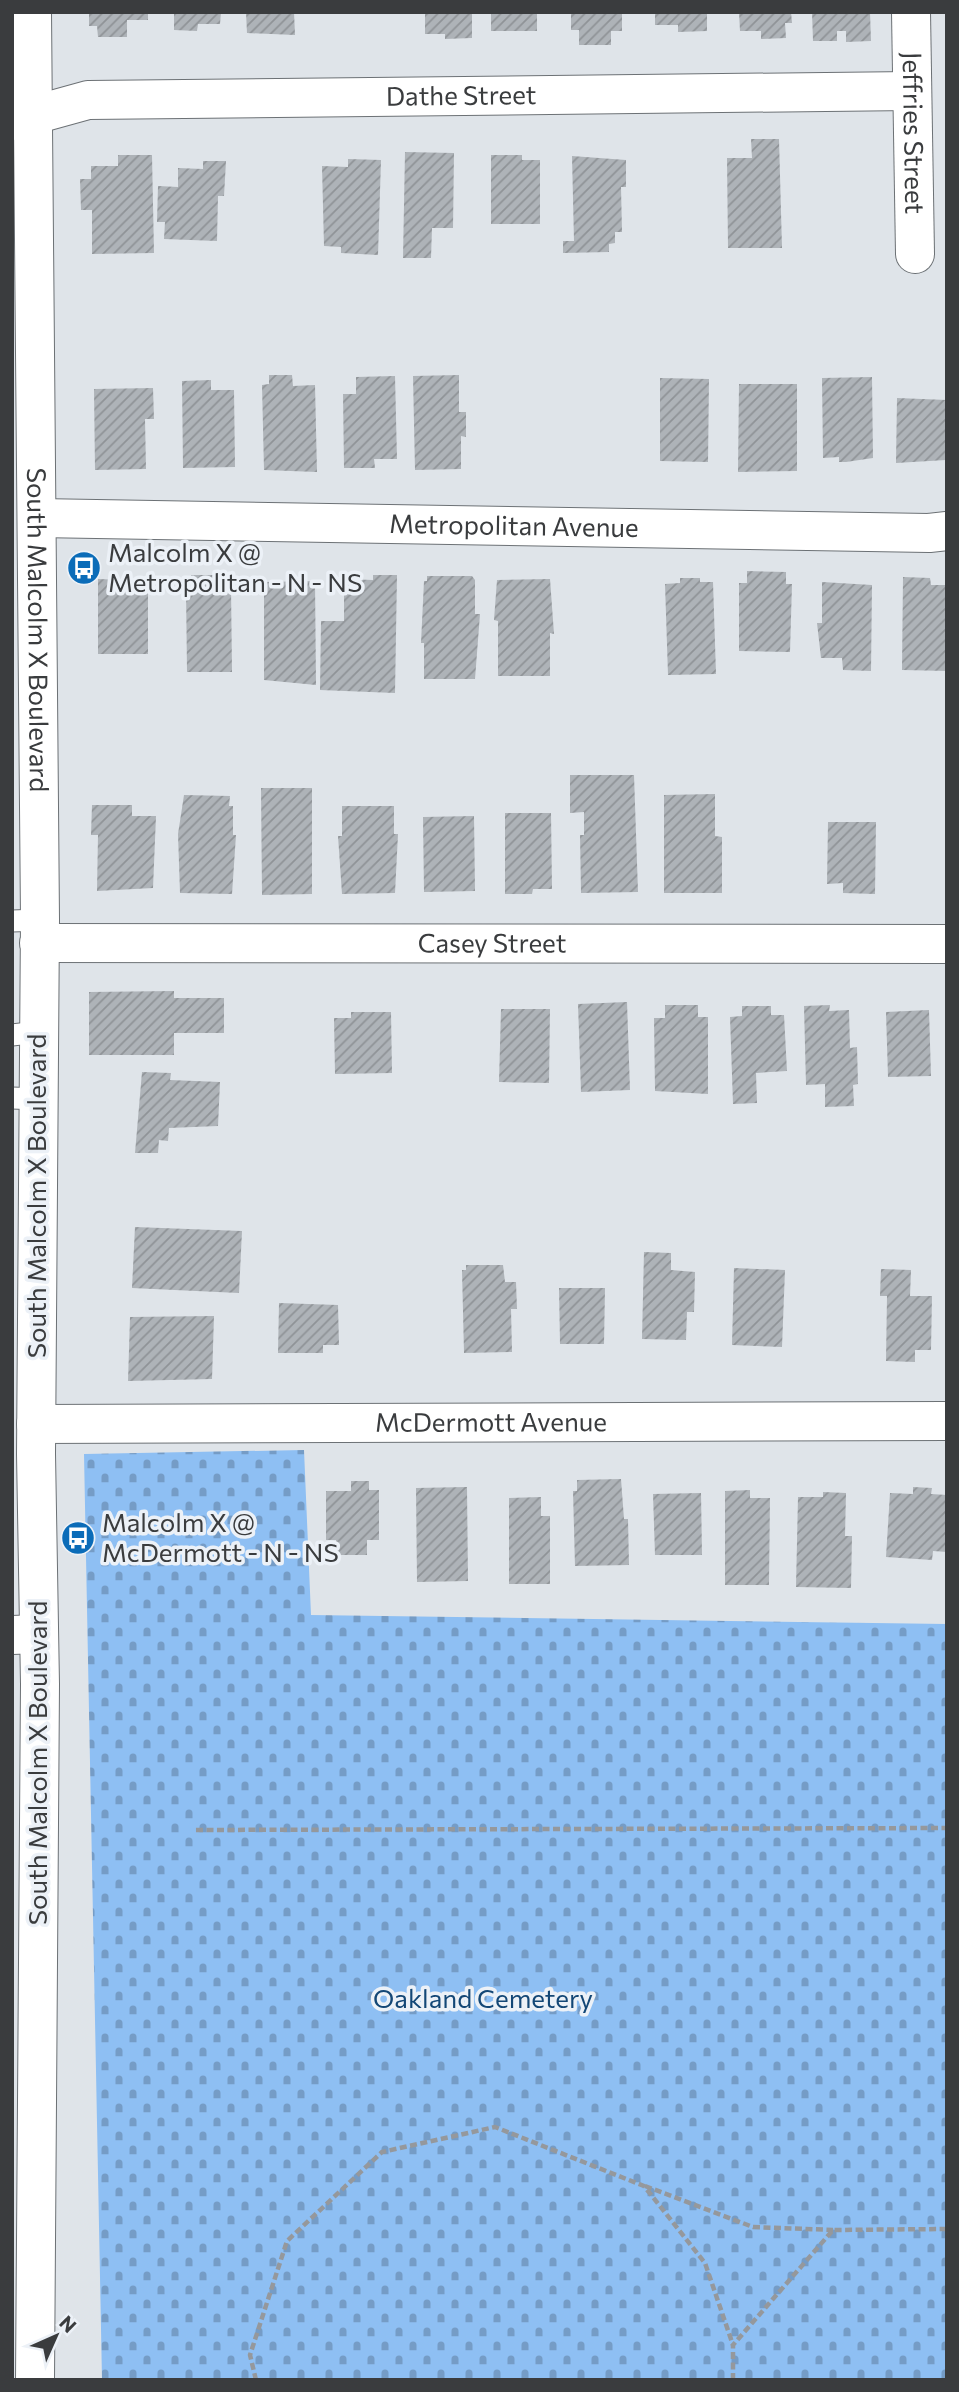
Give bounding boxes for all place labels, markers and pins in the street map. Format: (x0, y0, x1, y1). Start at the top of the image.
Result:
place label: Malcolm X @ Metropolitan - N - NS (108, 536, 362, 597)
bus stop icon: Malcolm X @ Metropolitan - N - NS (65, 549, 103, 587)
place label: Malcolm X @ McDermott - N - NS (102, 1506, 339, 1567)
bus stop icon: Malcolm X @ McDermott - N - NS (59, 1519, 97, 1557)

